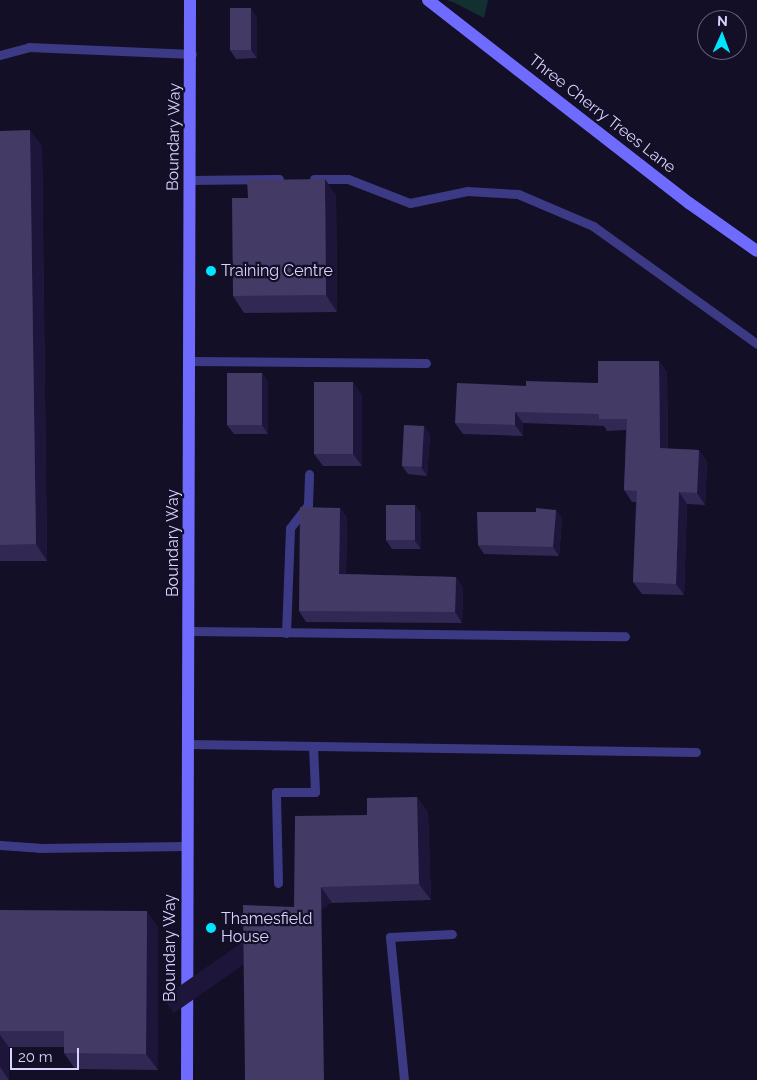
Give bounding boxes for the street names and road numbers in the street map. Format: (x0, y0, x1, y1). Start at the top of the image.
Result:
street label: Three Cherry Trees Lane (524, 50, 680, 178)
street label: Boundary Way (163, 82, 185, 192)
street label: Boundary Way (163, 488, 183, 598)
street label: Boundary Way (160, 893, 180, 1003)

